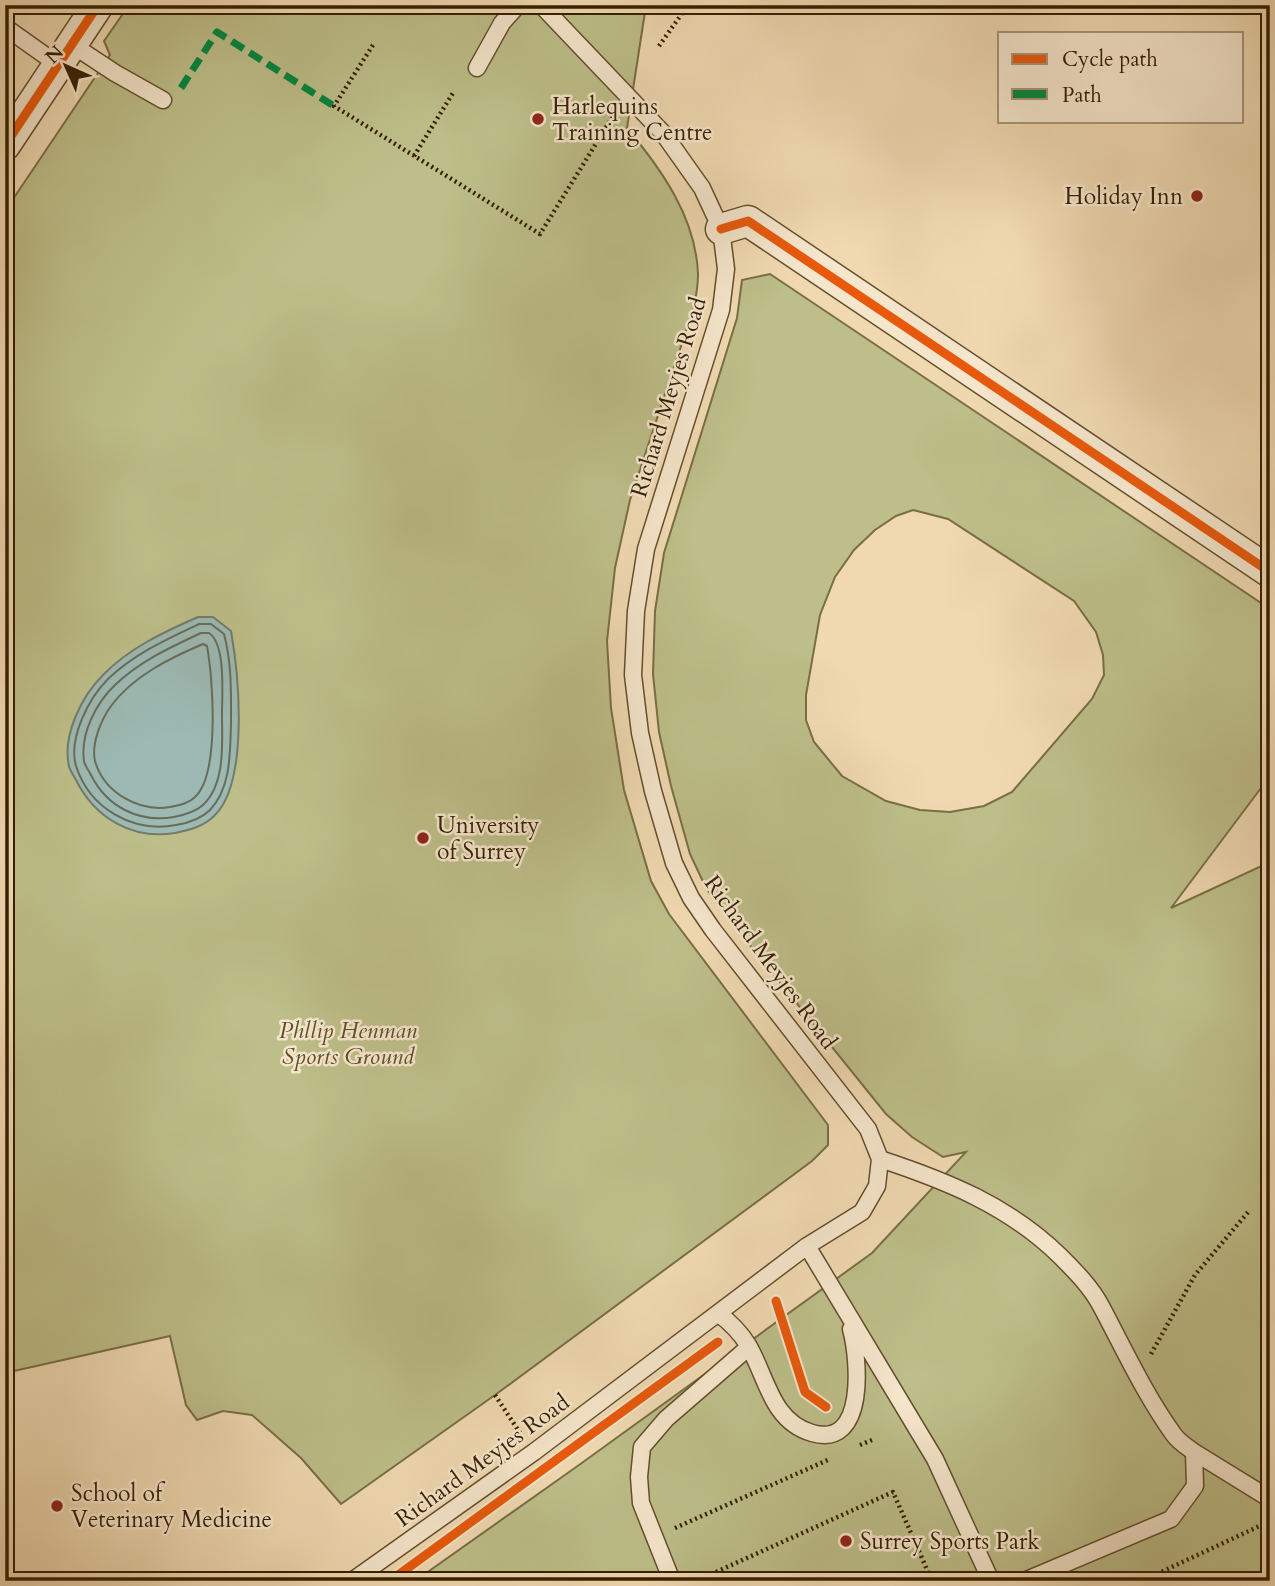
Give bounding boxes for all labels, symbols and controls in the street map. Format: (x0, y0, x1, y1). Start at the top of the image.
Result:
north arrow (32, 32, 102, 102)
legend (998, 32, 1244, 122)
text: N (40, 39, 70, 70)
text: Cycle path (1062, 45, 1158, 74)
text: Path (1062, 81, 1102, 110)
place label: Harlequins Training Centre (552, 91, 713, 148)
marker: Harlequins Training Centre (530, 111, 546, 127)
place label: Holiday Inn (1065, 181, 1183, 212)
marker: Holiday Inn (1189, 188, 1205, 204)
street label: Richard Meyjes Road (623, 293, 714, 501)
place label: University of Surrey (437, 810, 539, 867)
marker: University of Surrey (415, 830, 431, 846)
street label: Richard Meyjes Road (697, 869, 845, 1056)
park label: Phllip Henman Sports Ground (279, 1015, 418, 1072)
street label: Richard Meyjes Road (389, 1386, 576, 1534)
place label: School of Veterinary Medicine (71, 1478, 272, 1535)
marker: School of Veterinary Medicine (49, 1498, 65, 1514)
place label: Surrey Sports Park (860, 1526, 1040, 1557)
marker: Surrey Sports Park (838, 1533, 854, 1549)

